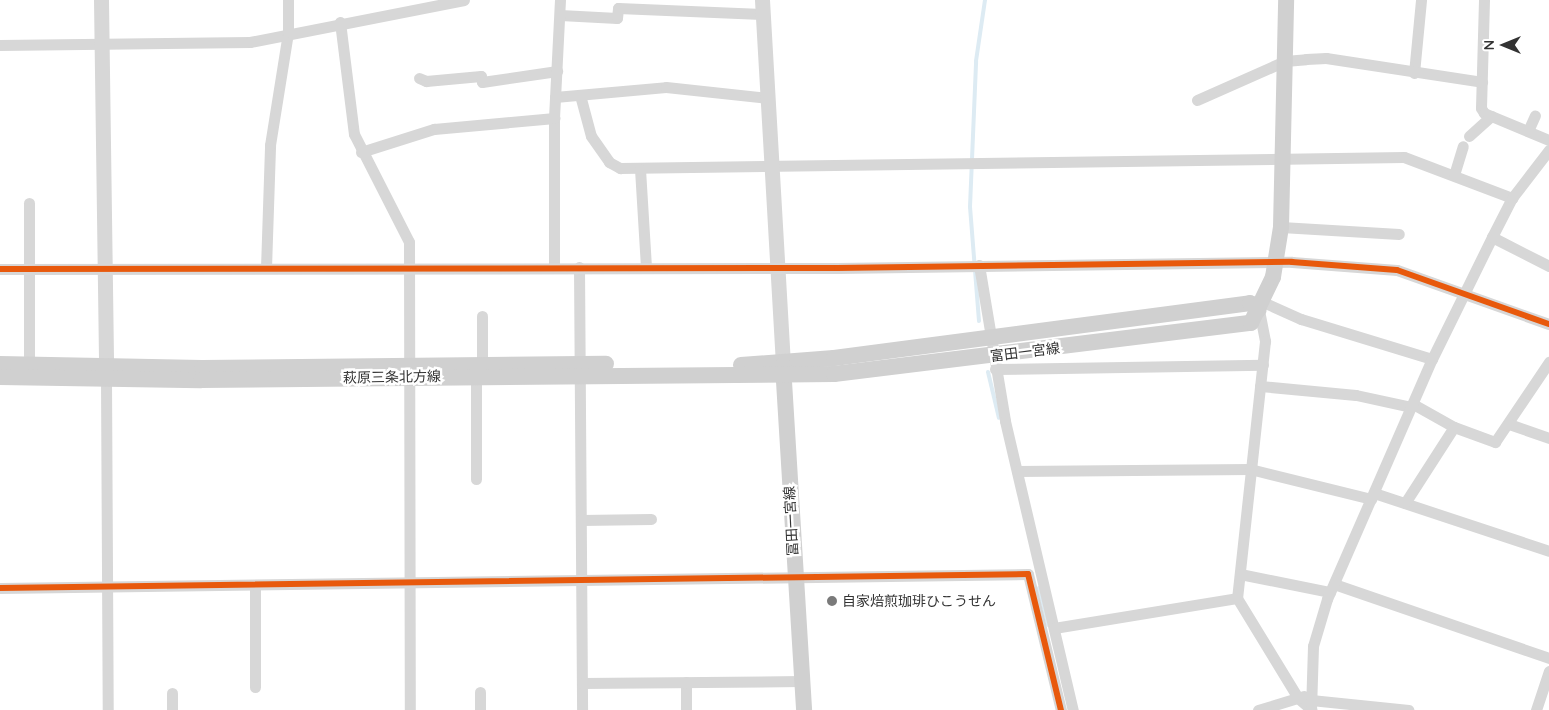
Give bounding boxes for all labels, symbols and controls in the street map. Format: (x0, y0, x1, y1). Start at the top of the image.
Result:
north arrow (1479, 20, 1529, 70)
text: N (1480, 40, 1498, 50)
street label: 富田一宮線 (989, 339, 1061, 365)
street label: 萩原三条北方線 (343, 368, 441, 386)
street label: 冨田一宮線 (781, 486, 801, 556)
place label: 自家焙煎珈琲ひこうせん (842, 593, 996, 609)
marker: 自家焙煎珈琲ひこうせん (826, 595, 838, 607)

